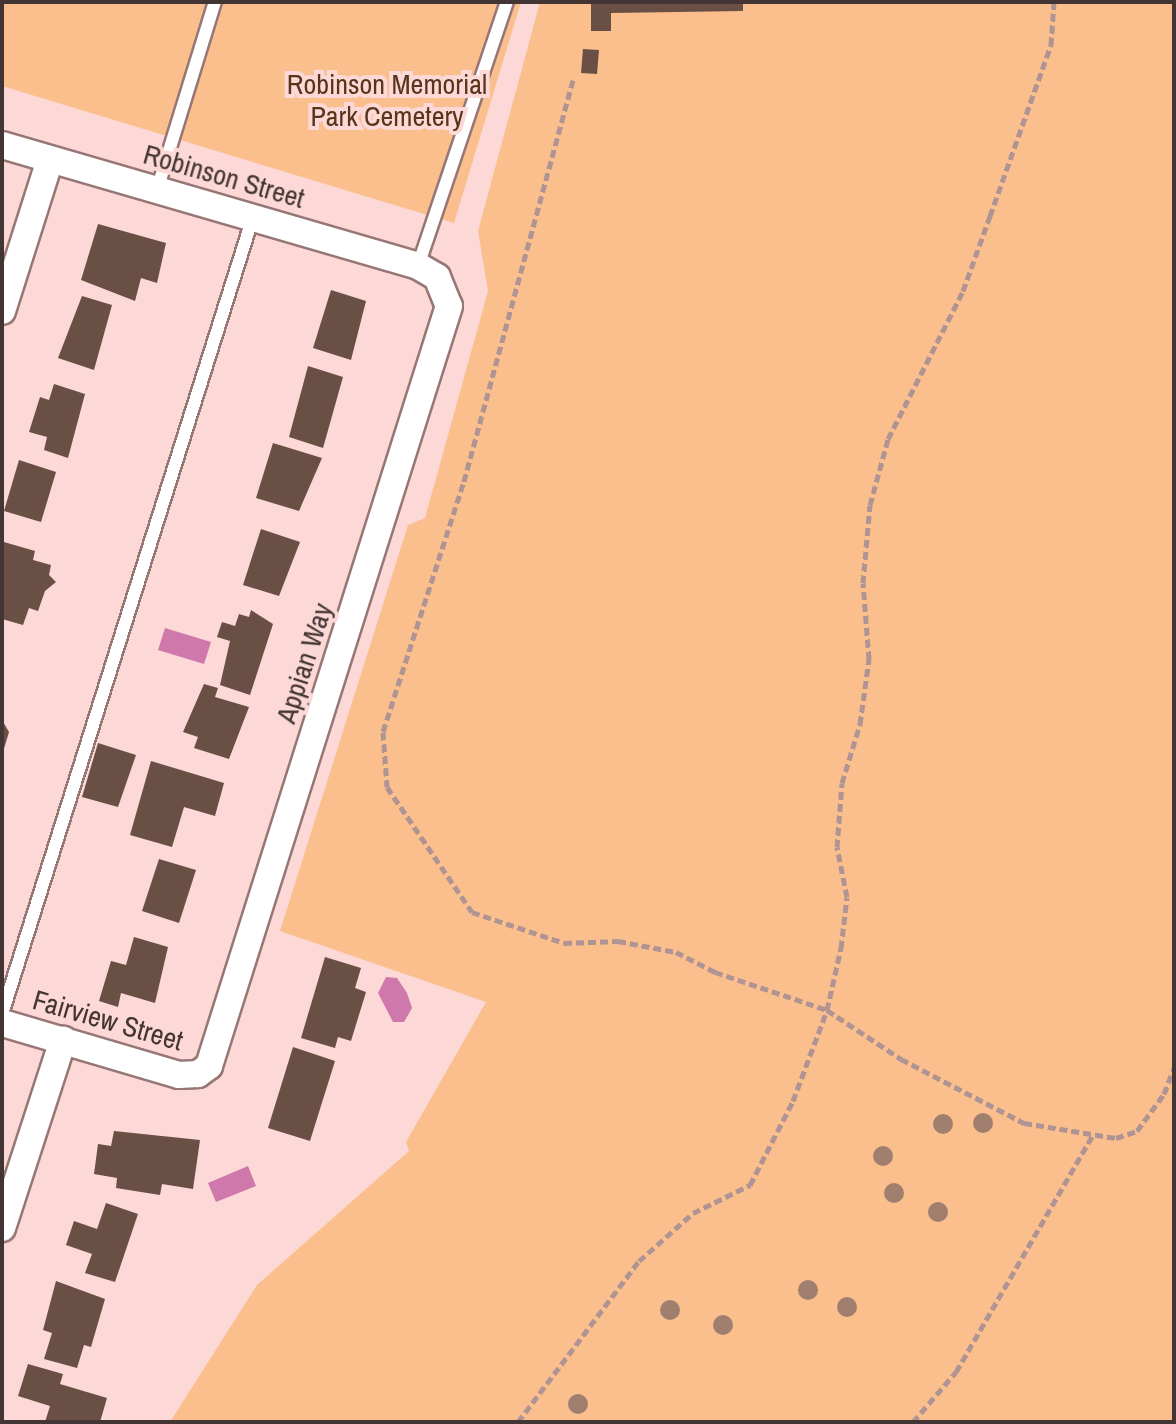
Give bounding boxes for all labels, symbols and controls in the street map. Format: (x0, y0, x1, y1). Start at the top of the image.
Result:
park label: Robinson Memorial Park Cemetery (287, 67, 487, 133)
street label: Robinson Street (140, 137, 308, 215)
street label: Appian Way (269, 599, 339, 727)
street label: Fairview Street (29, 983, 187, 1057)

